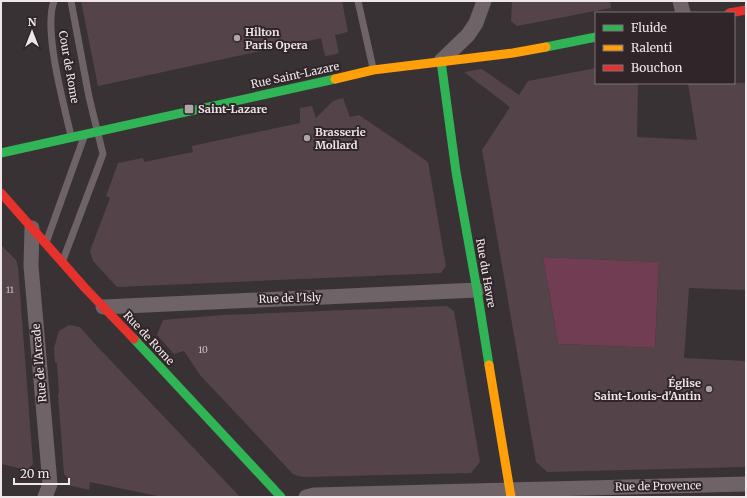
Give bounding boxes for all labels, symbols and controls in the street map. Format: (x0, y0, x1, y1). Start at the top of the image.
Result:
north arrow (12, 12, 52, 52)
legend (595, 12, 735, 84)
text: N (28, 15, 37, 29)
text: Fluide (631, 20, 667, 35)
place label: Hilton Paris Opera (245, 25, 308, 52)
street label: Cour de Rome (56, 30, 82, 105)
marker: Hilton Paris Opera (232, 33, 242, 43)
text: Ralenti (631, 40, 672, 55)
street label: Rue Saint-Lazare (250, 59, 341, 91)
text: Bouchon (631, 60, 683, 75)
place label: Saint-Lazare (198, 102, 267, 116)
marker: Saint-Lazare (183, 103, 195, 115)
place label: Brasserie Mollard (315, 125, 366, 152)
marker: Brasserie Mollard (302, 133, 312, 143)
street label: Rue du Havre (473, 237, 499, 309)
house number: 11 (6, 284, 14, 295)
street label: Rue de l'Isly (258, 290, 322, 306)
street label: Rue de Rome (121, 308, 178, 368)
street label: Rue de l'Arcade (29, 323, 49, 403)
house number: 10 (198, 344, 208, 355)
place label: Église Saint-Louis-d'Antin (594, 376, 702, 403)
marker: Église Saint-Louis-d'Antin (704, 384, 714, 394)
scale bar (14, 460, 69, 486)
text: 20 m (20, 466, 49, 481)
street label: Rue de Provence (615, 478, 701, 494)

